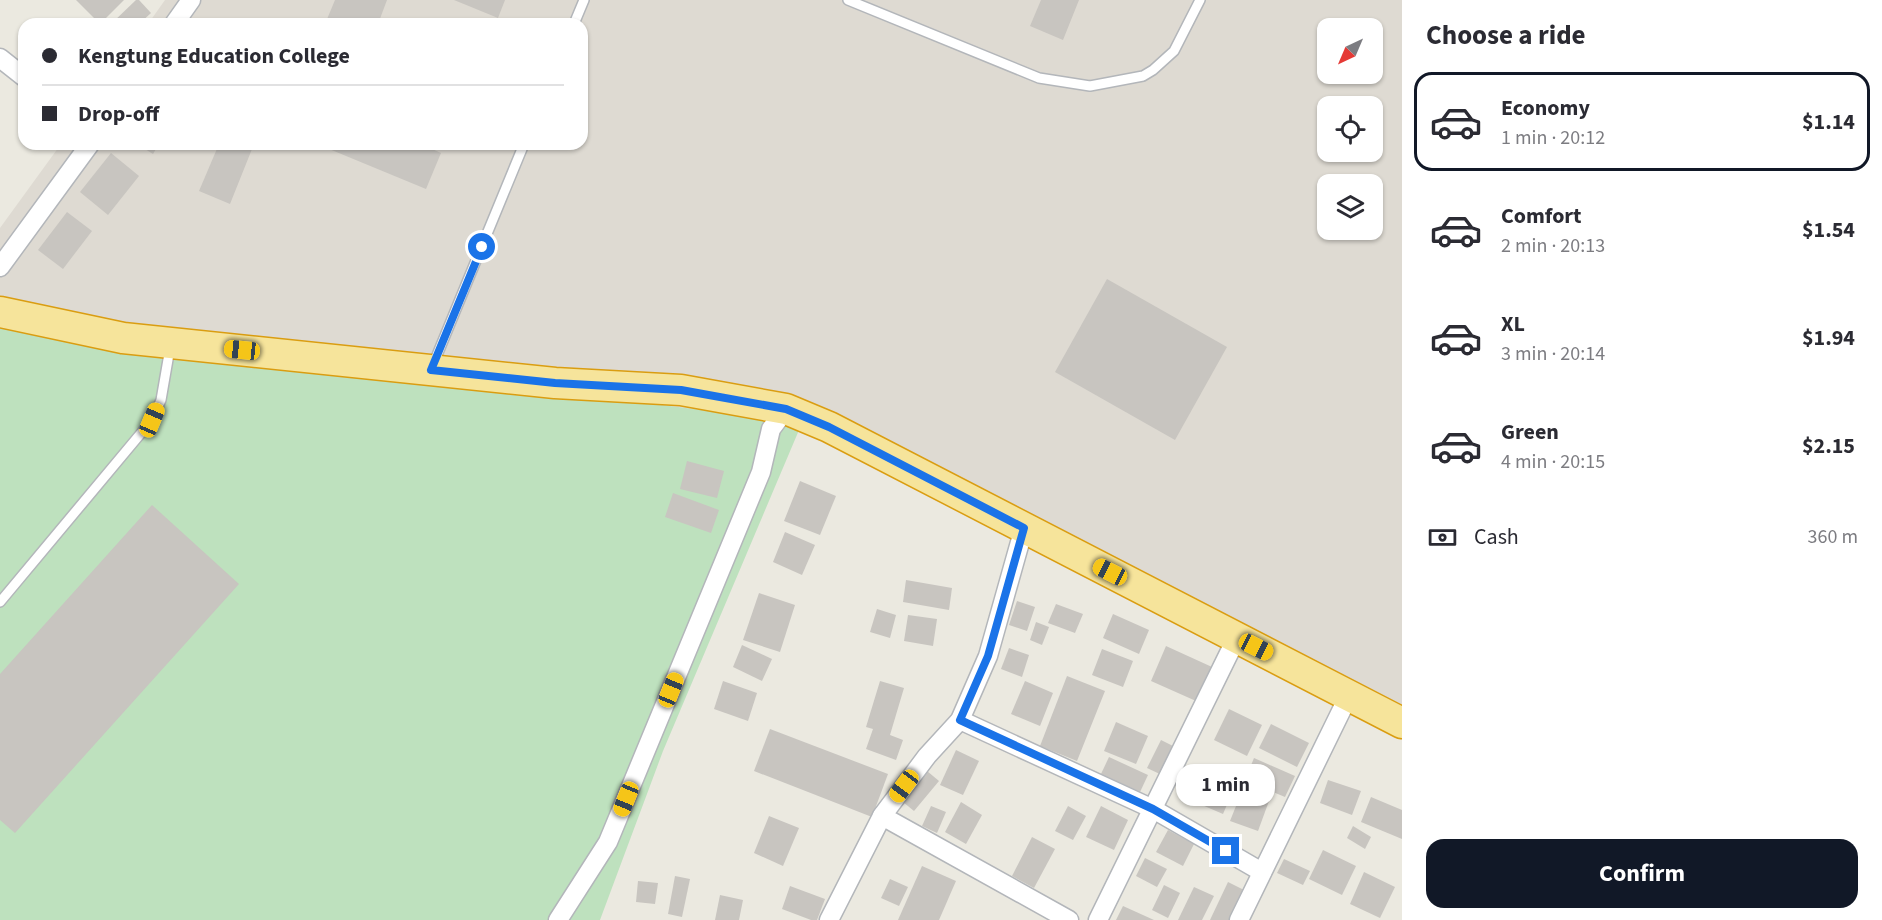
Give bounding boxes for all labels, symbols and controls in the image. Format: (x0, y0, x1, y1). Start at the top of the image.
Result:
text: Choose a ride (1426, 16, 1586, 55)
north arrow (1317, 18, 1383, 84)
map controls (1317, 18, 1383, 240)
text: Kengtung Education College (78, 40, 350, 72)
text: Economy (1501, 92, 1590, 124)
icon: car (1429, 95, 1483, 149)
button: locate (1317, 96, 1383, 162)
text: Drop-off (78, 98, 159, 130)
text: $1.14 (1802, 106, 1855, 138)
text: 1 min · 20:12 (1501, 124, 1605, 152)
button: layers (1317, 174, 1383, 240)
text: Comfort (1501, 200, 1582, 232)
icon: car (1429, 203, 1483, 257)
text: $1.54 (1802, 214, 1855, 246)
text: 2 min · 20:13 (1501, 232, 1605, 260)
route start (468, 233, 495, 260)
text: XL (1501, 308, 1525, 340)
icon: car (1429, 311, 1483, 365)
text: $1.94 (1802, 322, 1855, 354)
car (223, 339, 261, 361)
text: 3 min · 20:14 (1501, 340, 1605, 368)
car (137, 400, 167, 440)
text: Green (1501, 416, 1559, 448)
icon: car (1429, 419, 1483, 473)
text: $2.15 (1802, 430, 1855, 462)
text: 4 min · 20:15 (1501, 448, 1605, 476)
icon: cash (1426, 521, 1459, 554)
text: Cash (1474, 521, 1519, 553)
text: 360 m (1808, 523, 1858, 551)
car (1090, 556, 1130, 588)
car (1236, 631, 1276, 663)
car (656, 670, 686, 710)
callout: 1 min (1176, 764, 1276, 806)
car (886, 766, 922, 806)
text: 1 min (1201, 771, 1250, 799)
car (611, 779, 641, 819)
route end (1212, 837, 1239, 864)
button: Confirm (1426, 839, 1858, 908)

